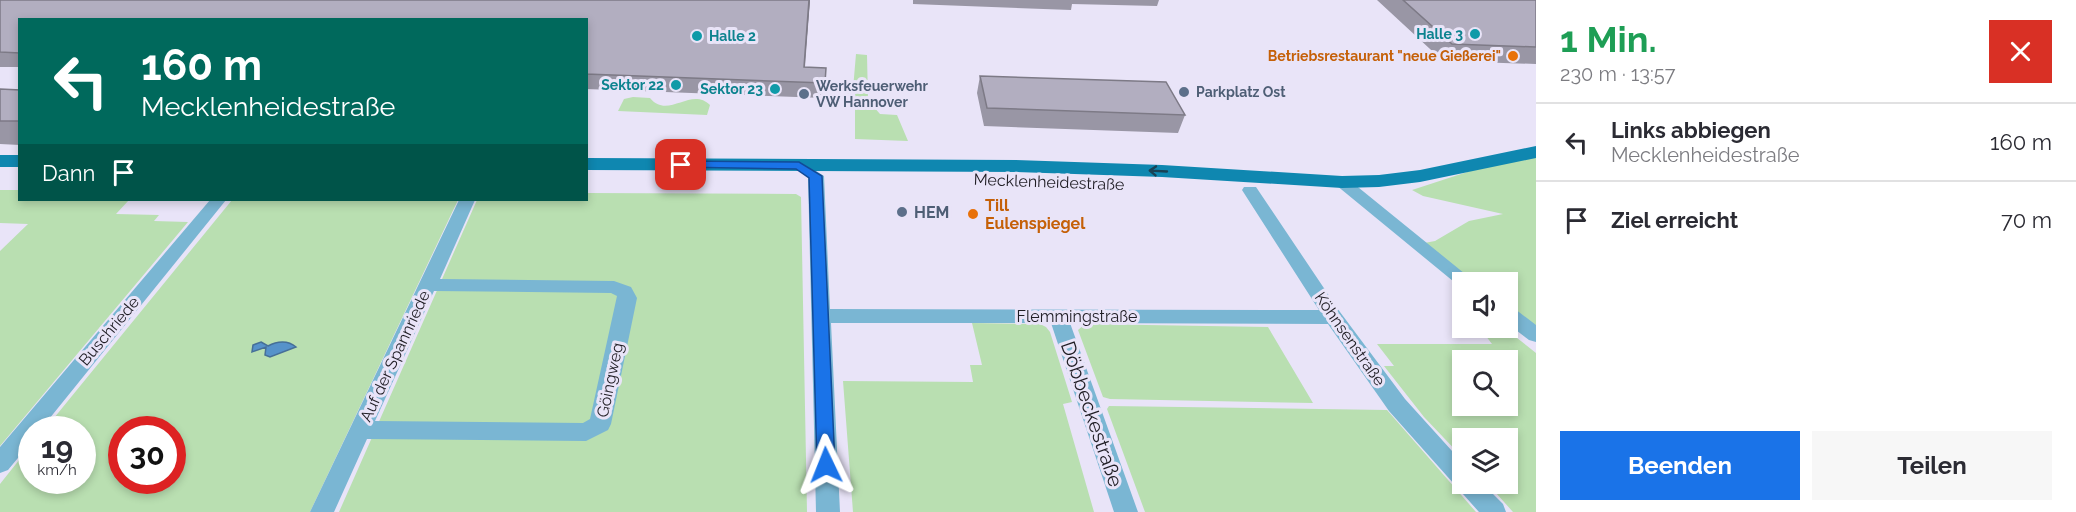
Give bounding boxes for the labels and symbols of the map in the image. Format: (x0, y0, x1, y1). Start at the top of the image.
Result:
place label: Halle 3 (1416, 26, 1463, 42)
marker: Halle 3 (1468, 27, 1482, 41)
place label: Halle 2 (709, 28, 756, 44)
marker: Halle 2 (690, 29, 704, 43)
place label: Betriebsrestaurant "neue Gießerei" (1268, 48, 1501, 64)
marker: Betriebsrestaurant "neue Gießerei" (1506, 49, 1520, 63)
place label: Sektor 22 (601, 77, 664, 93)
marker: Sektor 22 (669, 78, 683, 92)
place label: Werksfeuerwehr VW Hannover (816, 78, 928, 110)
place label: Sektor 23 (700, 81, 763, 97)
marker: Sektor 23 (768, 82, 782, 96)
place label: Parkplatz Ost (1196, 84, 1286, 100)
marker: Parkplatz Ost (1177, 85, 1191, 99)
marker: Werksfeuerwehr VW Hannover (797, 87, 811, 101)
pin (655, 139, 706, 190)
one-way arrow (1148, 165, 1168, 176)
street label: Mecklenheidestraße (973, 170, 1125, 194)
place label: Till Eulenspiegel (985, 196, 1086, 233)
place label: HEM (914, 203, 949, 222)
marker: HEM (895, 205, 909, 219)
marker: Till Eulenspiegel (966, 207, 980, 221)
street label: Auf der Spannriede (356, 287, 434, 425)
street label: Köhnsenstraße (1311, 288, 1389, 390)
street label: Buschriede (75, 293, 143, 369)
street label: Flemmingstraße (1017, 307, 1137, 326)
street label: Döbbeckestraße (1056, 338, 1128, 490)
street label: Göingweg (593, 341, 627, 419)
speed limit sign: 30 (108, 416, 186, 494)
position arrow (794, 433, 858, 497)

